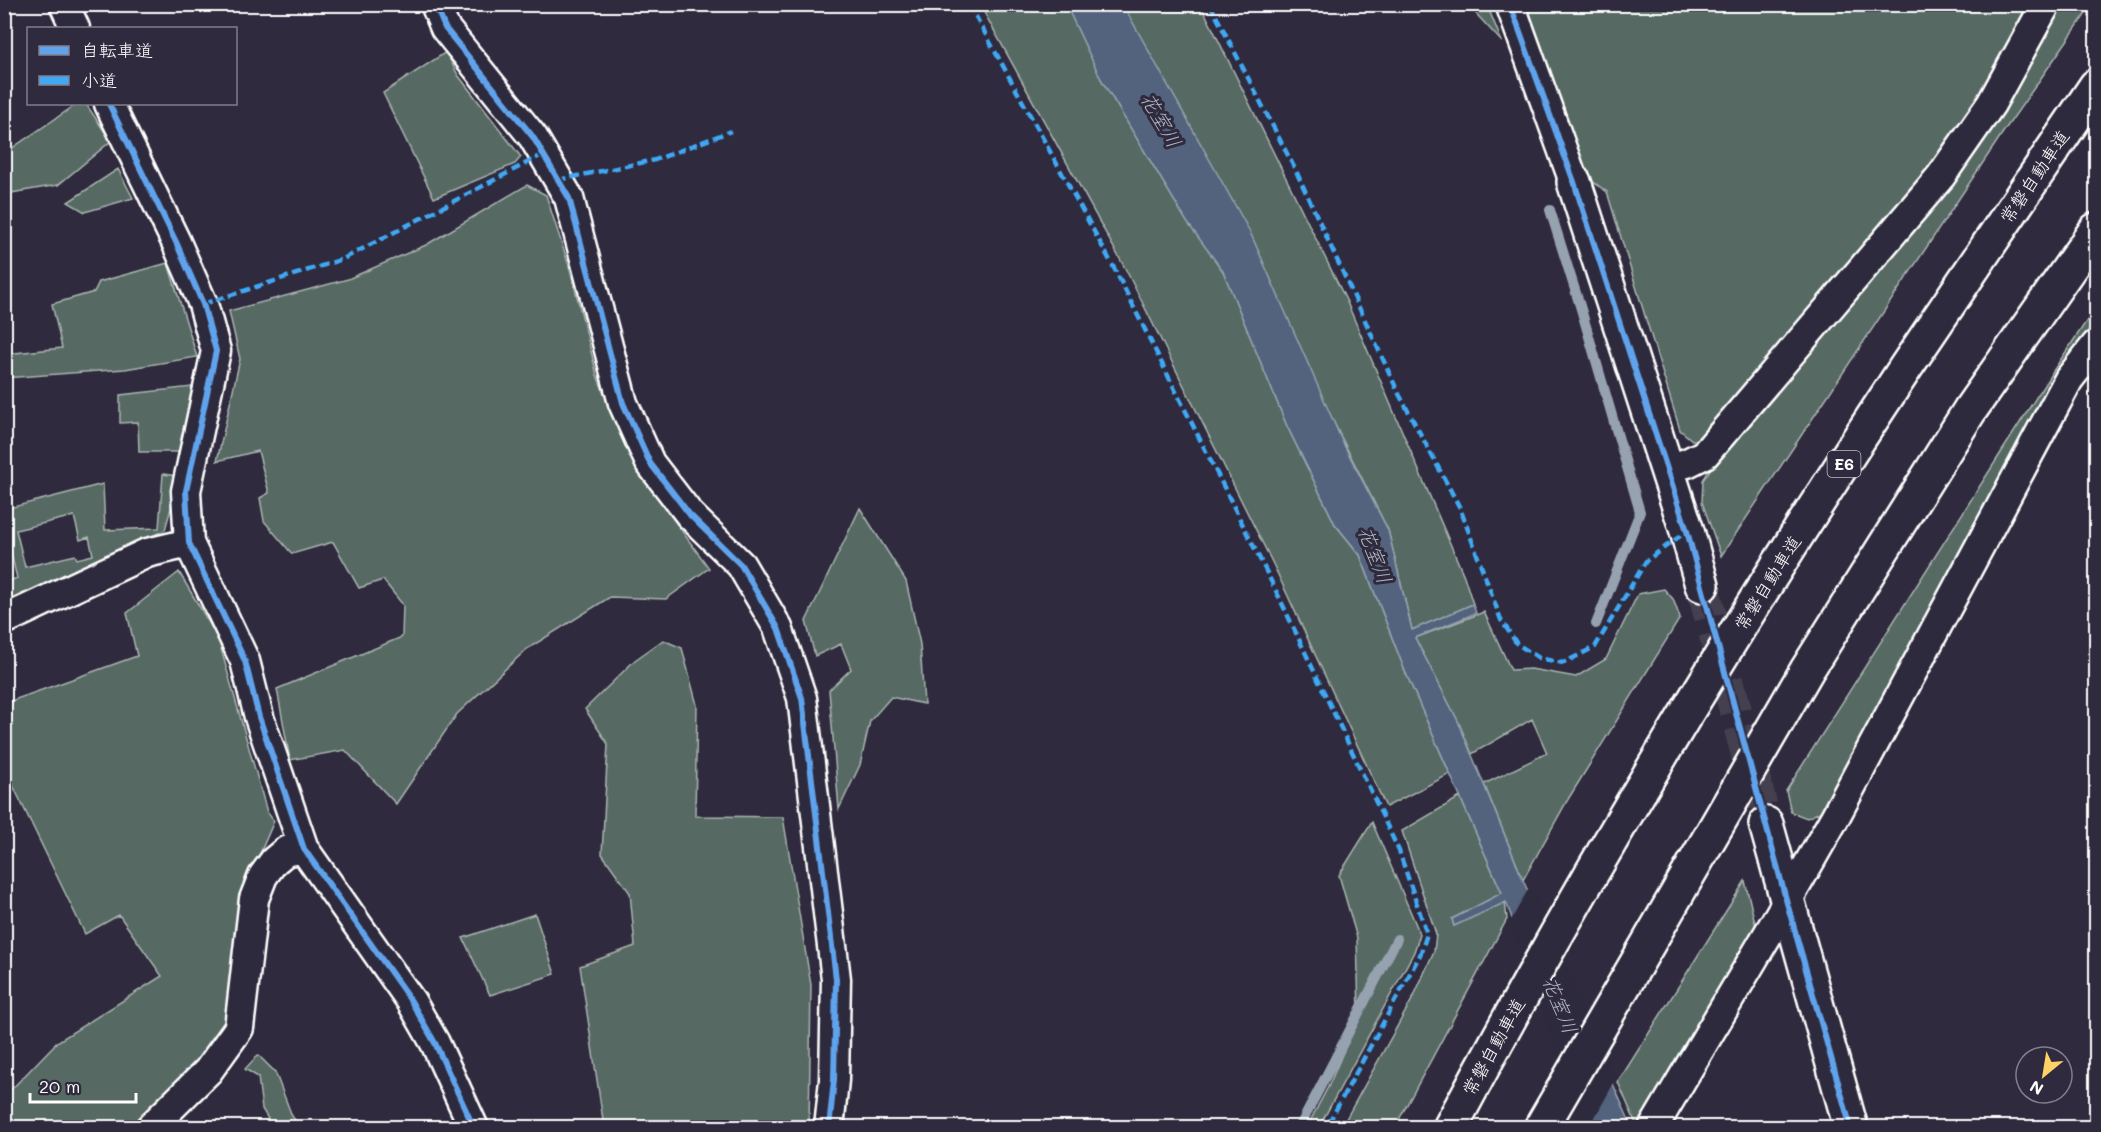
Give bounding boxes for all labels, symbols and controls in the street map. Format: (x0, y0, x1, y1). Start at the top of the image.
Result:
legend (27, 27, 237, 105)
text: 自転車道 (81, 38, 153, 62)
text: 小道 (81, 68, 117, 92)
water label: 花室川 (1136, 87, 1188, 152)
street label: 常磐自動車道 (1994, 125, 2074, 228)
road number: E6 (1828, 451, 1860, 477)
water label: 花室川 (1353, 522, 1399, 587)
street label: 常磐自動車道 (1728, 530, 1806, 635)
water label: 花室川 (1538, 972, 1584, 1037)
street label: 常磐自動車道 (1456, 993, 1530, 1100)
north arrow (2014, 1045, 2074, 1105)
scale bar (30, 1066, 136, 1104)
text: 20 m (39, 1074, 80, 1098)
text: N (2026, 1076, 2047, 1101)

